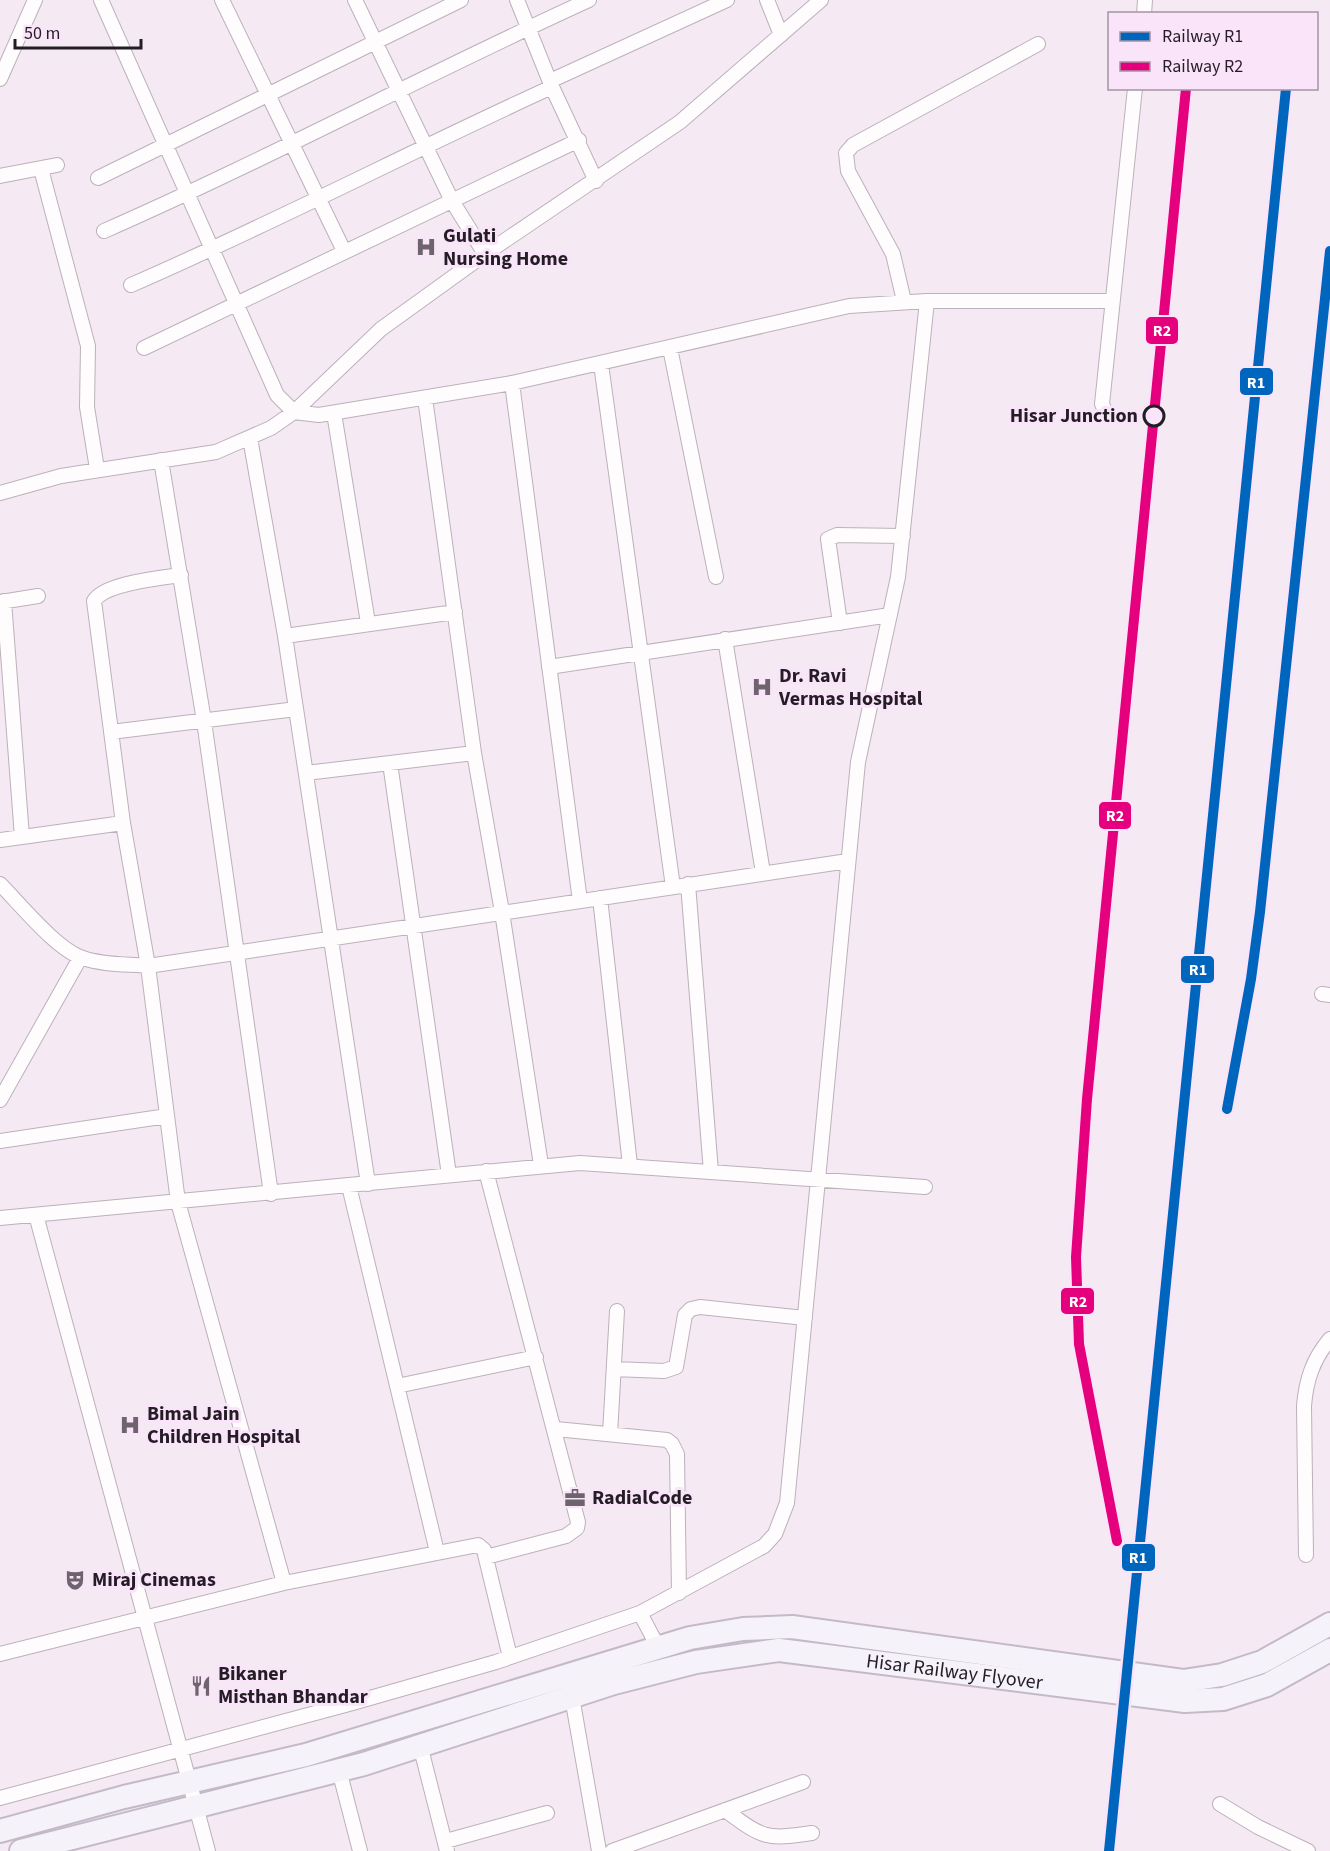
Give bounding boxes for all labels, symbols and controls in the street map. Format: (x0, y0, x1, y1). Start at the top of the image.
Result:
scale bar (15, 12, 141, 50)
legend (1108, 12, 1318, 90)
text: 50 m (24, 21, 60, 46)
text: Railway R1 (1162, 24, 1243, 49)
text: Railway R2 (1162, 54, 1243, 79)
place label: Gulati Nursing Home (443, 222, 568, 273)
hospital icon: Gulati Nursing Home (414, 235, 438, 259)
line badge: R2 (1145, 316, 1179, 345)
text: R2 (1153, 320, 1171, 342)
line badge: R1 (1239, 367, 1274, 396)
text: R1 (1247, 372, 1265, 394)
place label: Hisar Junction (1010, 402, 1138, 430)
marker: Hisar Junction (1143, 405, 1165, 427)
place label: Dr. Ravi Vermas Hospital (778, 662, 923, 713)
hospital icon: Dr. Ravi Vermas Hospital (750, 675, 774, 699)
line badge: R2 (1098, 801, 1132, 830)
text: R2 (1106, 805, 1124, 827)
line badge: R1 (1180, 955, 1215, 984)
text: R1 (1189, 959, 1207, 981)
line badge: R2 (1060, 1287, 1095, 1315)
text: R2 (1069, 1291, 1087, 1313)
place label: Bimal Jain Children Hospital (147, 1400, 300, 1451)
hospital icon: Bimal Jain Children Hospital (118, 1413, 142, 1437)
place label: RadialCode (592, 1484, 692, 1512)
office icon: RadialCode (563, 1486, 587, 1510)
line badge: R1 (1121, 1543, 1156, 1572)
text: R1 (1129, 1547, 1147, 1569)
place label: Miraj Cinemas (92, 1566, 216, 1594)
theatre icon: Miraj Cinemas (63, 1568, 87, 1592)
street label: Hisar Railway Flyover (865, 1647, 1044, 1697)
place label: Bikaner Misthan Bhandar (218, 1660, 368, 1711)
restaurant icon: Bikaner Misthan Bhandar (189, 1674, 213, 1698)

